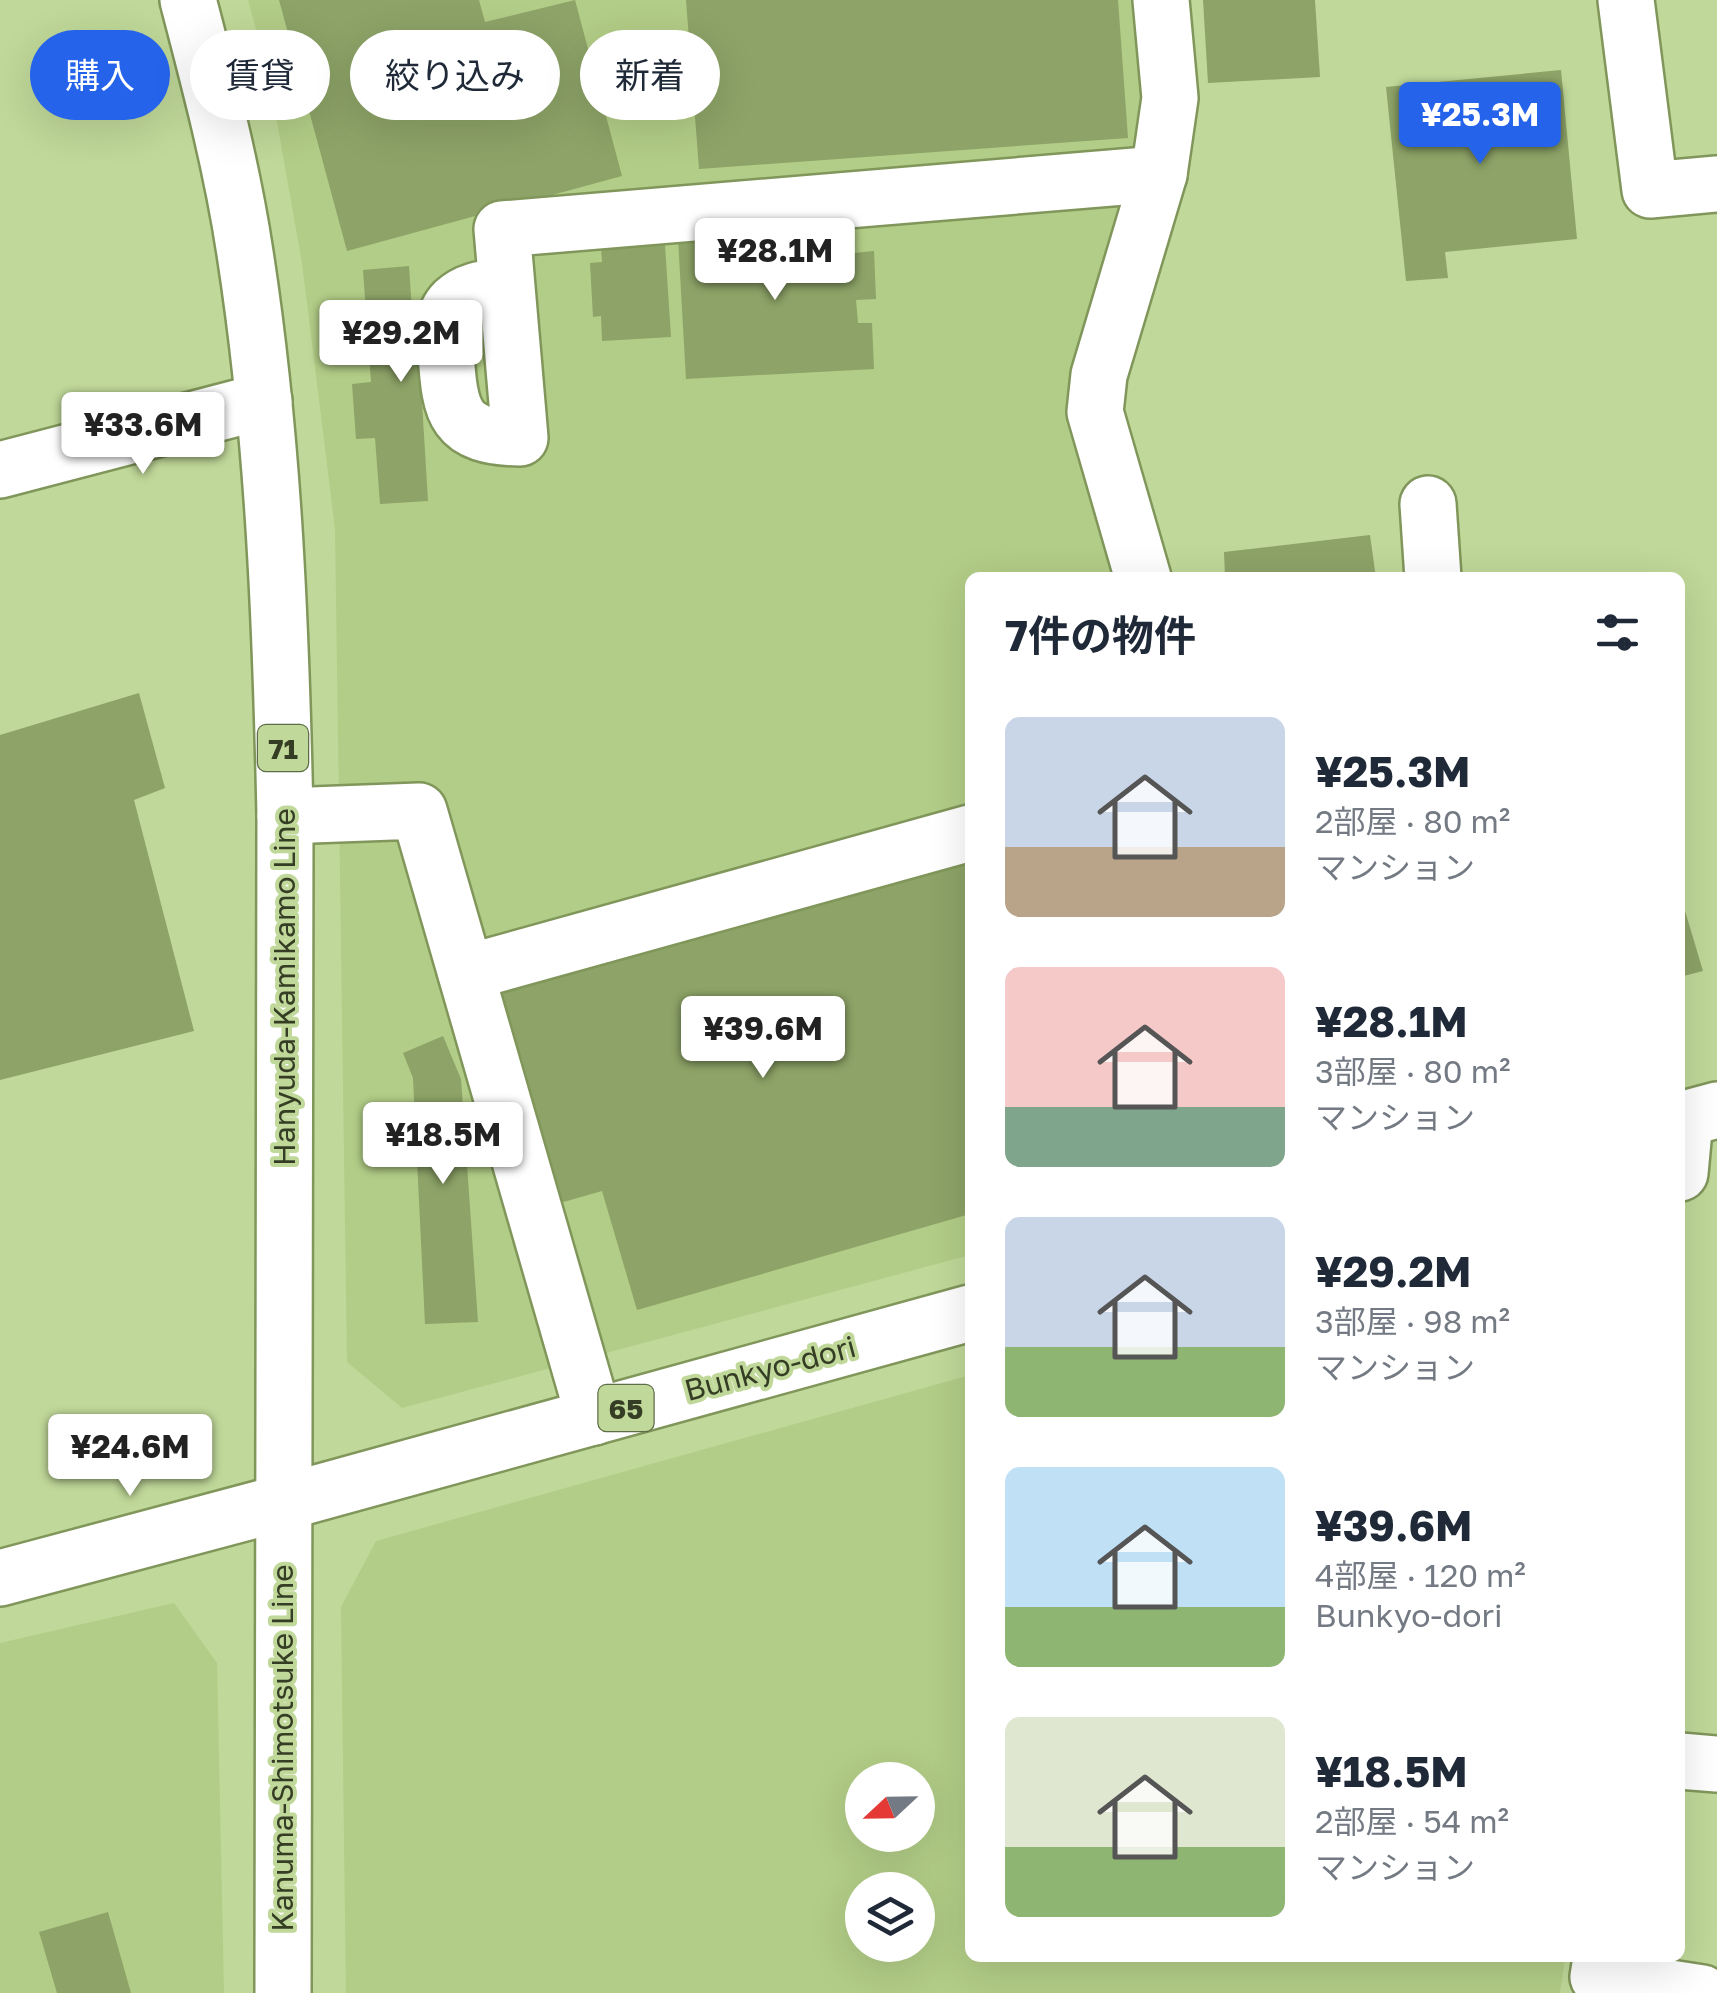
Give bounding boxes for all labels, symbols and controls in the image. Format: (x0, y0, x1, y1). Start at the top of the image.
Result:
chip: 購入 (30, 30, 170, 120)
chip: 賃貸 (190, 30, 330, 120)
chip: 絞り込み (350, 30, 560, 120)
chip: 新着 (580, 30, 720, 120)
pin: ¥25.3M (1399, 82, 1561, 167)
text: ¥25.3M (1421, 95, 1539, 133)
pin: ¥28.1M (694, 218, 856, 303)
text: ¥28.1M (717, 231, 833, 269)
pin: ¥29.2M (320, 300, 482, 385)
text: ¥29.2M (341, 313, 461, 351)
pin: ¥33.6M (62, 392, 224, 477)
text: ¥33.6M (83, 405, 203, 443)
icon: filters (1590, 605, 1645, 660)
text: 7件の物件 (1005, 610, 1196, 660)
road number: 71 (258, 725, 308, 771)
text: ¥25.3M (1315, 746, 1470, 796)
icon: home (1085, 757, 1205, 877)
text: 2部屋 · 80 m² (1315, 802, 1510, 840)
street label: Hanyuda-Kamikamo Line (266, 808, 302, 1166)
text: マンション (1315, 848, 1475, 886)
pin: ¥39.6M (682, 996, 844, 1081)
text: ¥28.1M (1315, 996, 1468, 1046)
icon: home (1085, 1007, 1205, 1127)
text: ¥39.6M (703, 1009, 823, 1047)
text: 3部屋 · 80 m² (1315, 1052, 1511, 1090)
text: マンション (1315, 1098, 1475, 1136)
pin: ¥18.5M (362, 1102, 524, 1187)
text: ¥18.5M (385, 1115, 501, 1153)
text: ¥29.2M (1315, 1246, 1471, 1296)
icon: home (1085, 1257, 1205, 1377)
text: 3部屋 · 98 m² (1315, 1302, 1510, 1340)
street label: Bunkyo-dori (680, 1328, 860, 1408)
text: マンション (1315, 1348, 1475, 1386)
road number: 65 (598, 1385, 654, 1431)
pin: ¥24.6M (49, 1414, 211, 1499)
text: ¥24.6M (70, 1427, 190, 1465)
text: ¥39.6M (1315, 1500, 1473, 1550)
icon: home (1085, 1507, 1205, 1627)
text: 4部屋 · 120 m² (1315, 1556, 1526, 1594)
street label: Kanuma-Shimotsuke Line (264, 1564, 300, 1932)
text: Bunkyo-dori (1315, 1596, 1502, 1634)
text: ¥18.5M (1315, 1746, 1468, 1796)
icon: home (1085, 1757, 1205, 1877)
north arrow (845, 1762, 935, 1852)
map controls (845, 1762, 935, 1962)
text: 2部屋 · 54 m² (1315, 1802, 1509, 1840)
text: マンション (1315, 1848, 1475, 1886)
button: layers (845, 1872, 935, 1962)

